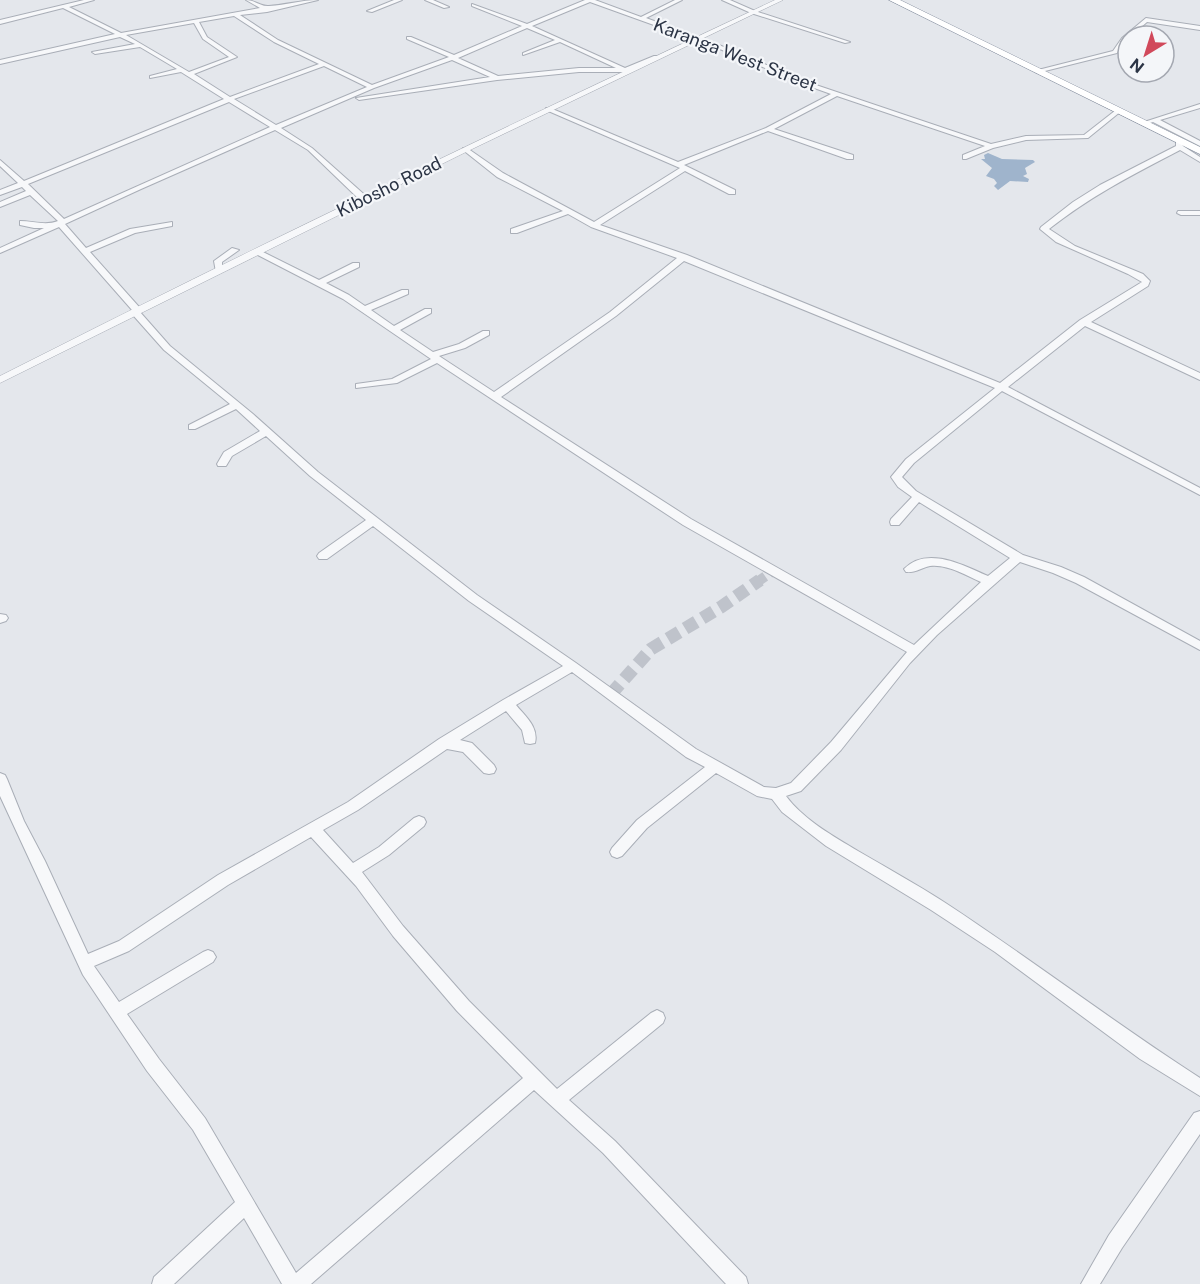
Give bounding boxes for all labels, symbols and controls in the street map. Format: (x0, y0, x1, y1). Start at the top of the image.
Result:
street label: Karanga West Street (651, 14, 820, 95)
north arrow (1116, 24, 1176, 84)
text: N (1126, 54, 1148, 77)
street label: Kibosho Road (333, 152, 445, 221)

